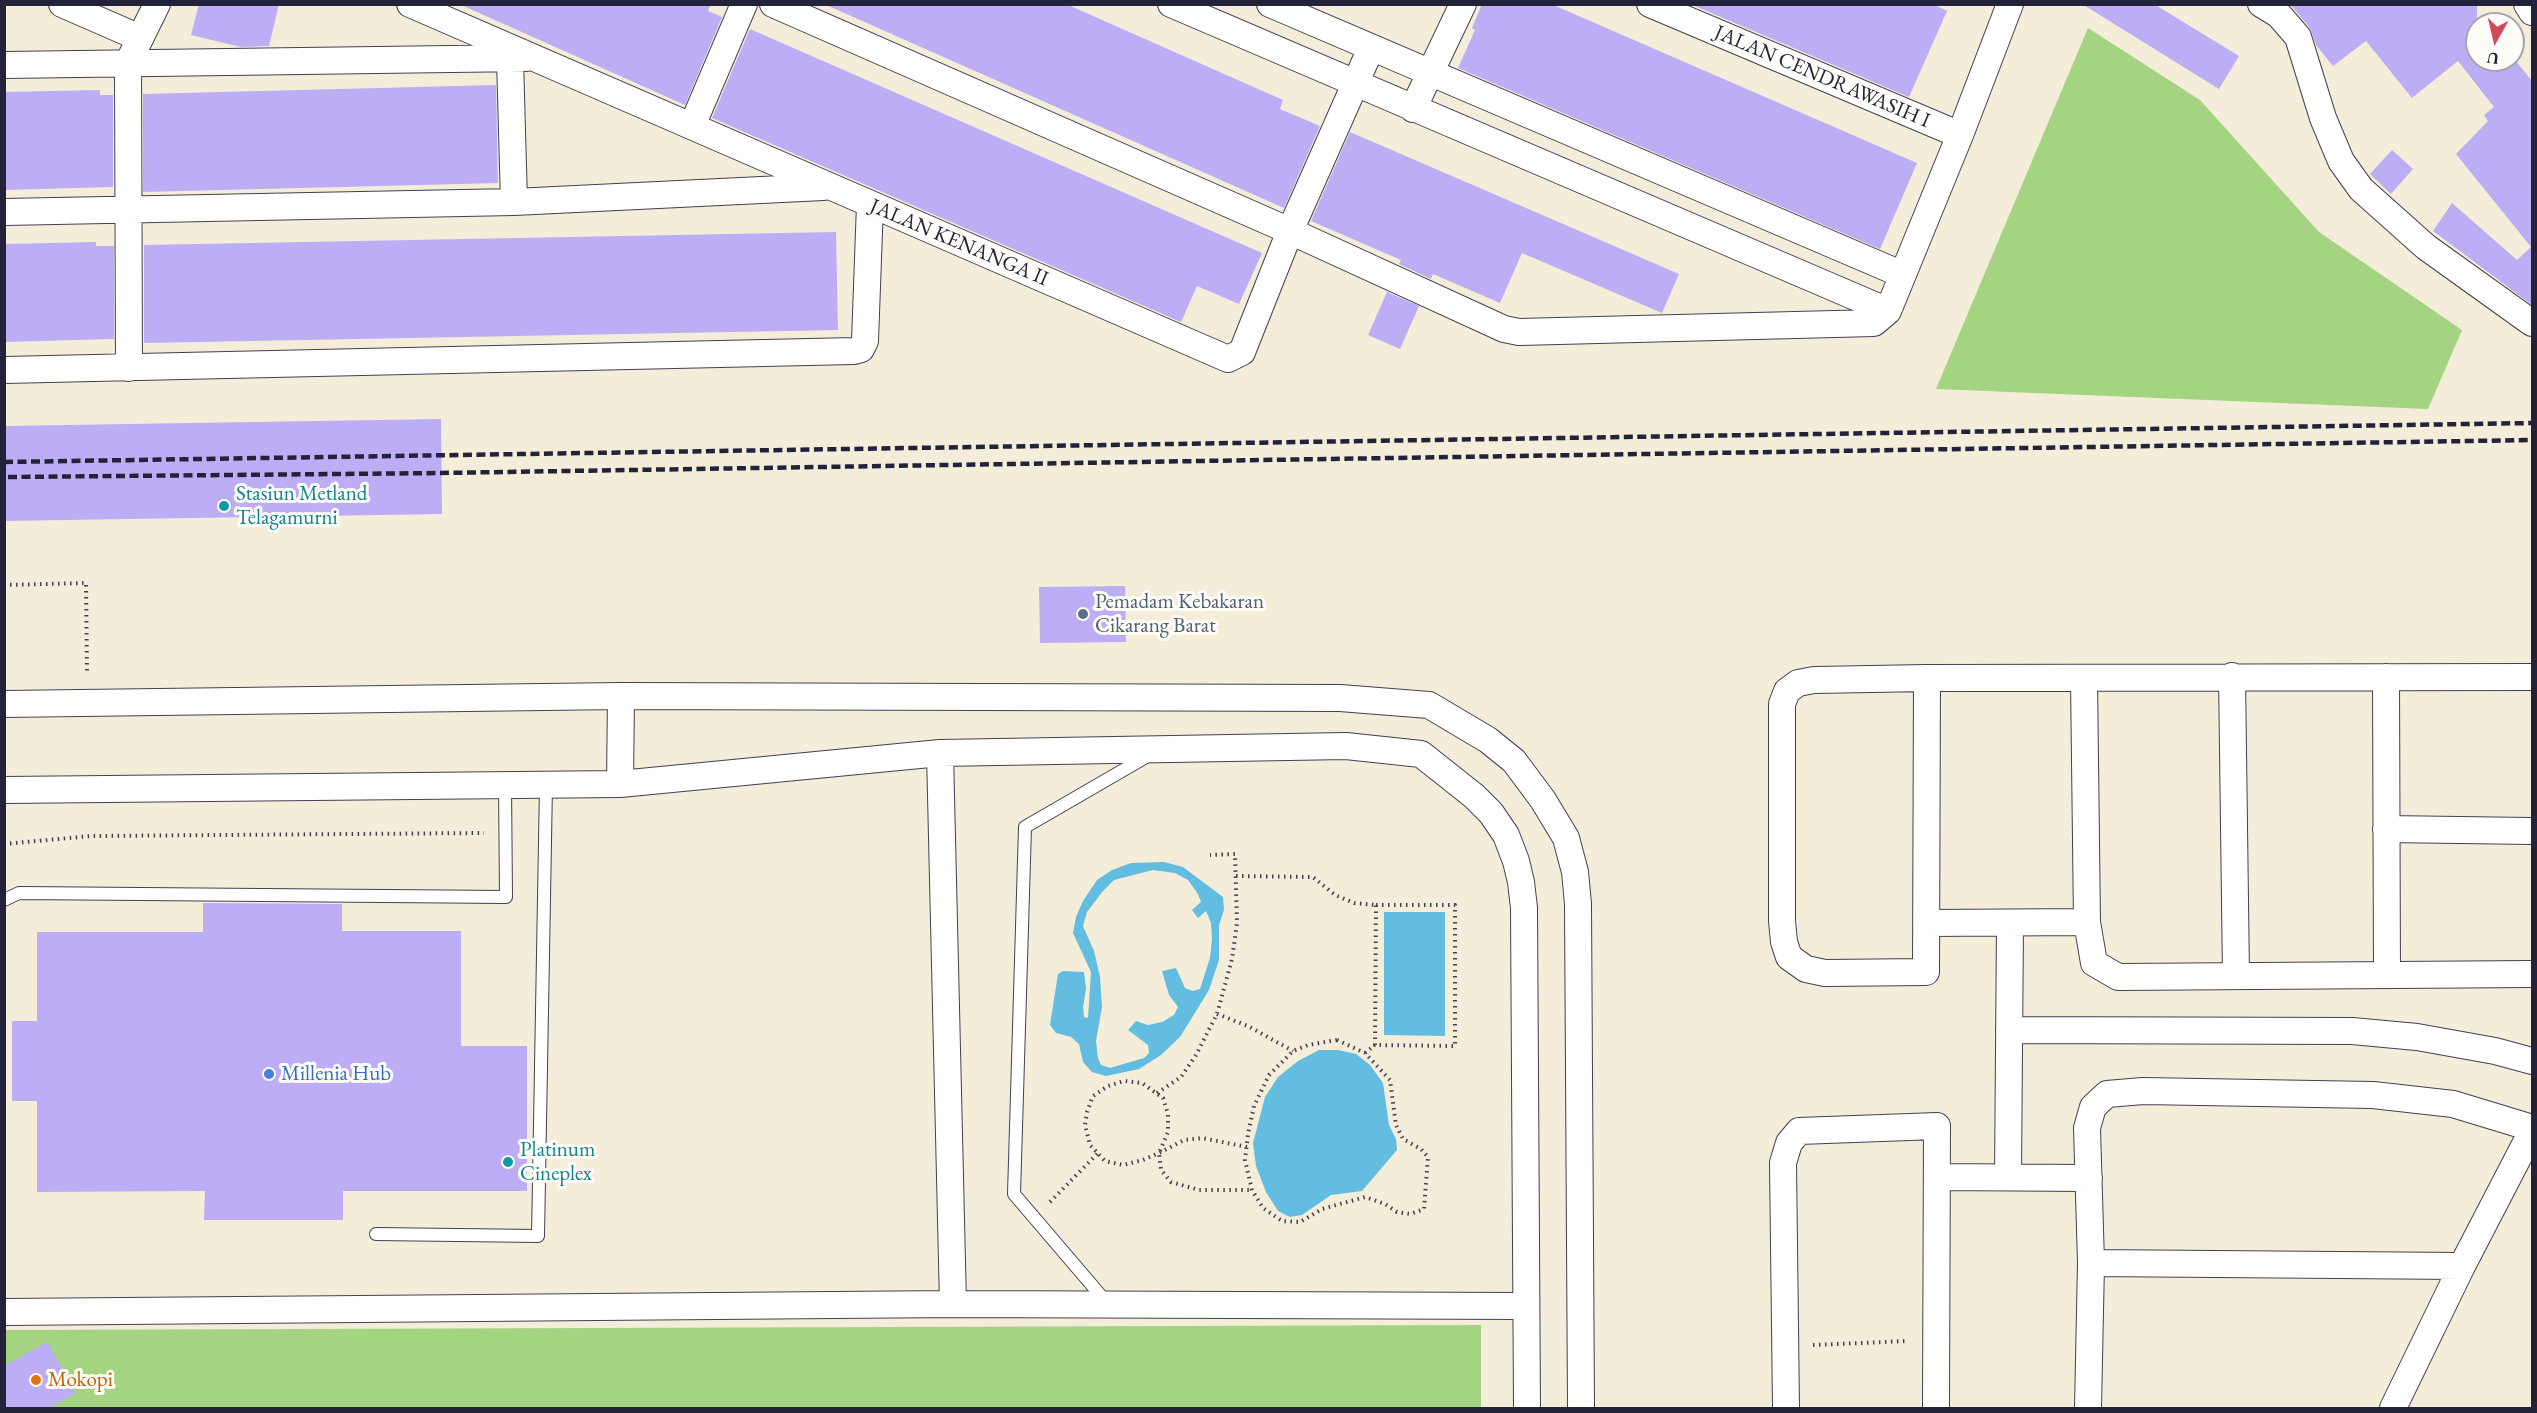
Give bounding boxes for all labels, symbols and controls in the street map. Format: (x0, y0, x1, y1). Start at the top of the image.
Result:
north arrow (2465, 12, 2525, 72)
street label: JALAN CENDRAWASIH I (1710, 20, 1934, 134)
text: U (2485, 47, 2500, 70)
street label: JALAN KENANGA II (866, 194, 1052, 292)
place label: Stasiun Metland Telagamurni (236, 481, 367, 531)
marker: Stasiun Metland Telagamurni (217, 499, 231, 513)
place label: Pemadam Kebakaran Cikarang Barat (1095, 589, 1264, 639)
marker: Pemadam Kebakaran Cikarang Barat (1076, 607, 1090, 621)
place label: Millenia Hub (281, 1061, 391, 1087)
marker: Millenia Hub (262, 1067, 276, 1081)
place label: Platinum Cineplex (520, 1137, 595, 1187)
marker: Platinum Cineplex (501, 1155, 515, 1169)
place label: Mokopi (48, 1367, 113, 1393)
marker: Mokopi (29, 1373, 43, 1387)

